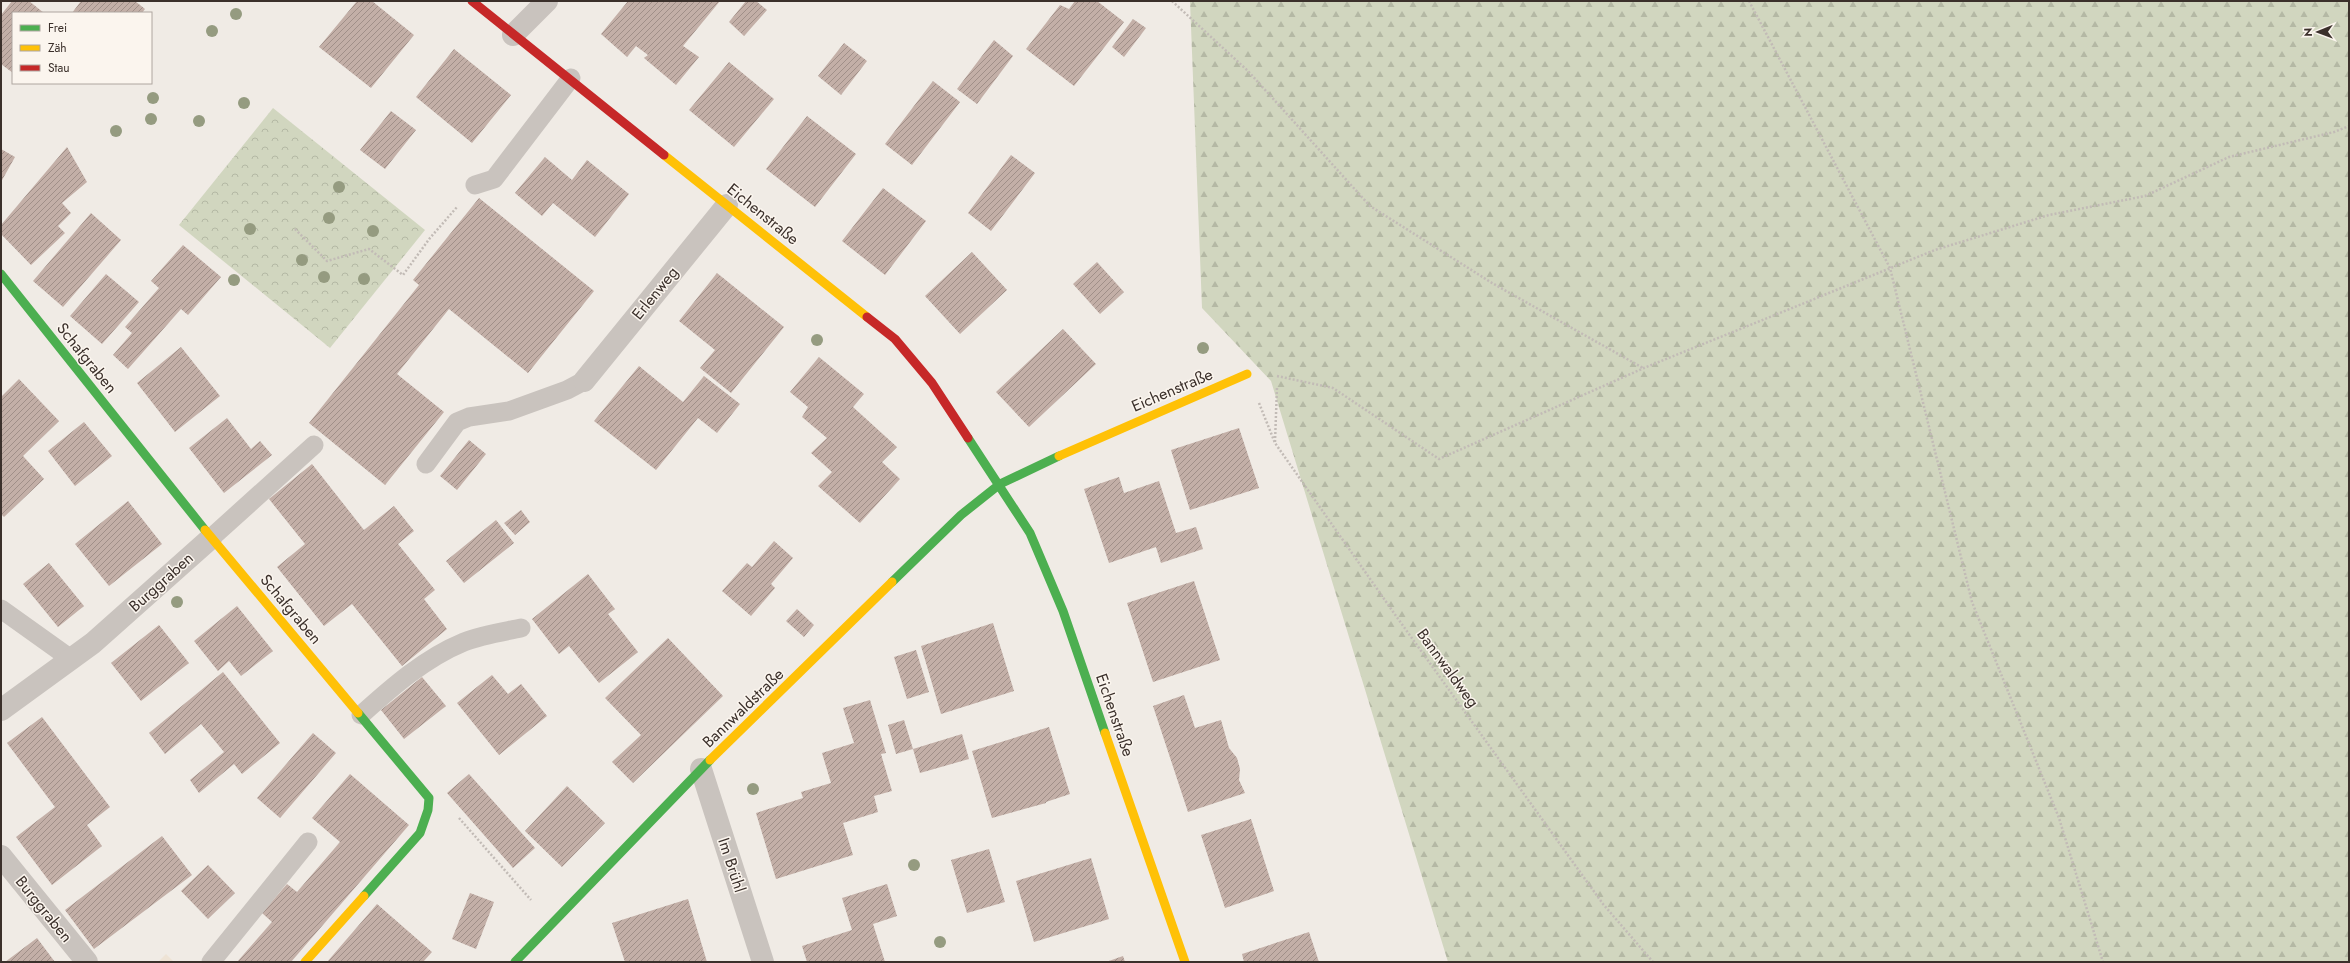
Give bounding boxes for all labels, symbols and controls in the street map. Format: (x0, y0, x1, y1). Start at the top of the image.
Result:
legend (12, 12, 152, 84)
north arrow (2298, 12, 2338, 52)
text: Frei (48, 19, 67, 37)
text: N (2300, 28, 2316, 37)
text: Zäh (48, 39, 67, 57)
text: Stau (48, 59, 70, 77)
street label: Eichenstraße (722, 178, 804, 250)
street label: Erlenweg (626, 261, 684, 325)
street label: Schafgraben (51, 318, 123, 398)
street label: Eichenstraße (1128, 363, 1216, 417)
street label: Burggraben (124, 547, 198, 617)
street label: Schafgraben (255, 569, 327, 649)
street label: Bannwaldweg (1411, 624, 1485, 712)
street label: Bannwaldstraße (697, 663, 789, 753)
street label: Eichenstraße (1090, 670, 1140, 760)
street label: Im Brühl (712, 835, 752, 895)
street label: Burggraben (10, 871, 78, 947)

